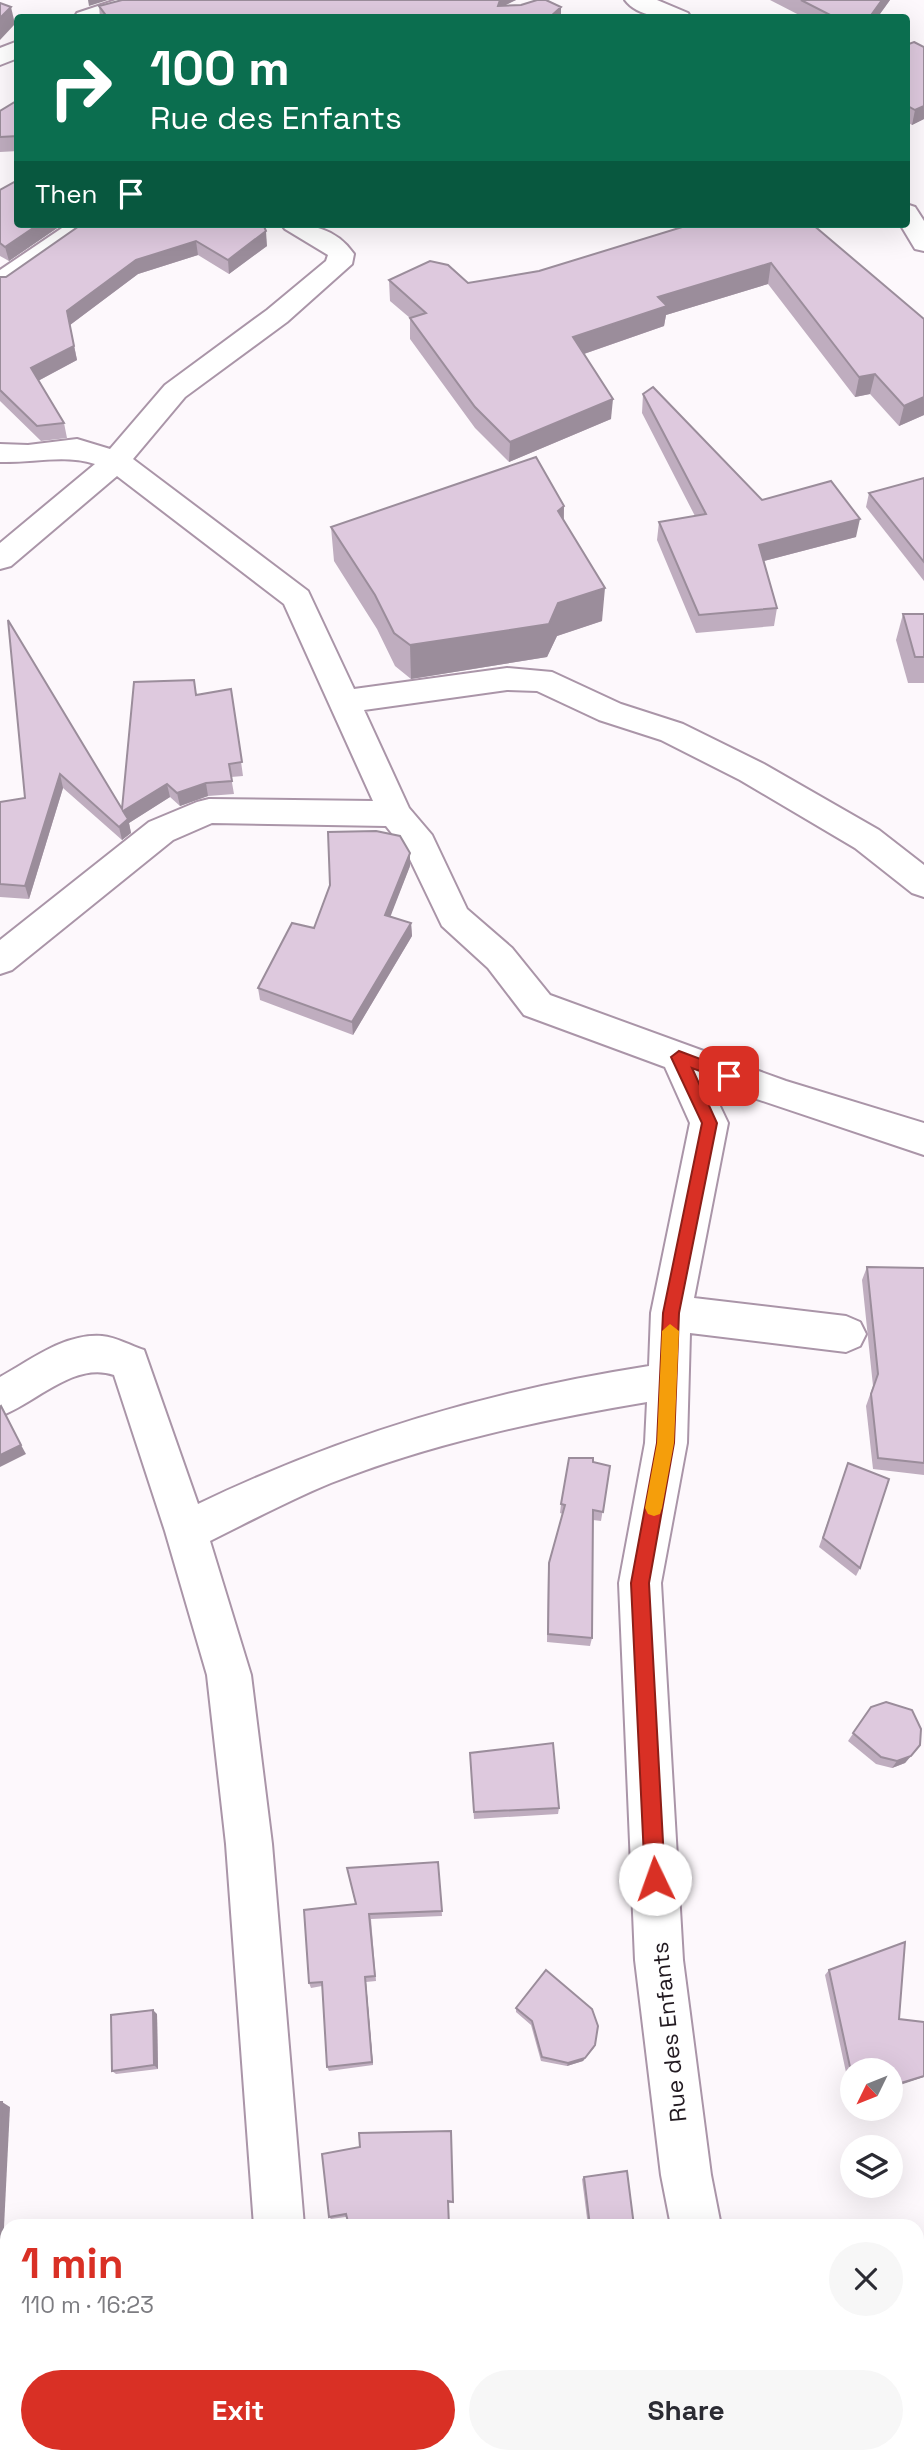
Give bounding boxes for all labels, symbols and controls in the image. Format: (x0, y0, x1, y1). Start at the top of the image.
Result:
text: 100 m (150, 37, 290, 99)
icon: right (35, 42, 126, 133)
text: Rue des Enfants (150, 98, 402, 138)
icon: arrive (112, 175, 150, 213)
text: Then (35, 177, 98, 211)
pin (699, 1046, 759, 1106)
icon: arrive (710, 1057, 748, 1095)
position arrow (618, 1842, 692, 1916)
street label: Rue des Enfants (645, 1940, 693, 2124)
north arrow (840, 2058, 903, 2121)
map controls (840, 2058, 903, 2198)
button: layers (840, 2135, 903, 2198)
text: 1 min (21, 2237, 124, 2290)
button: close (829, 2242, 903, 2316)
text: 110 m · 16:23 (21, 2290, 154, 2320)
button: Exit (21, 2370, 455, 2450)
button: Share (469, 2370, 903, 2450)

